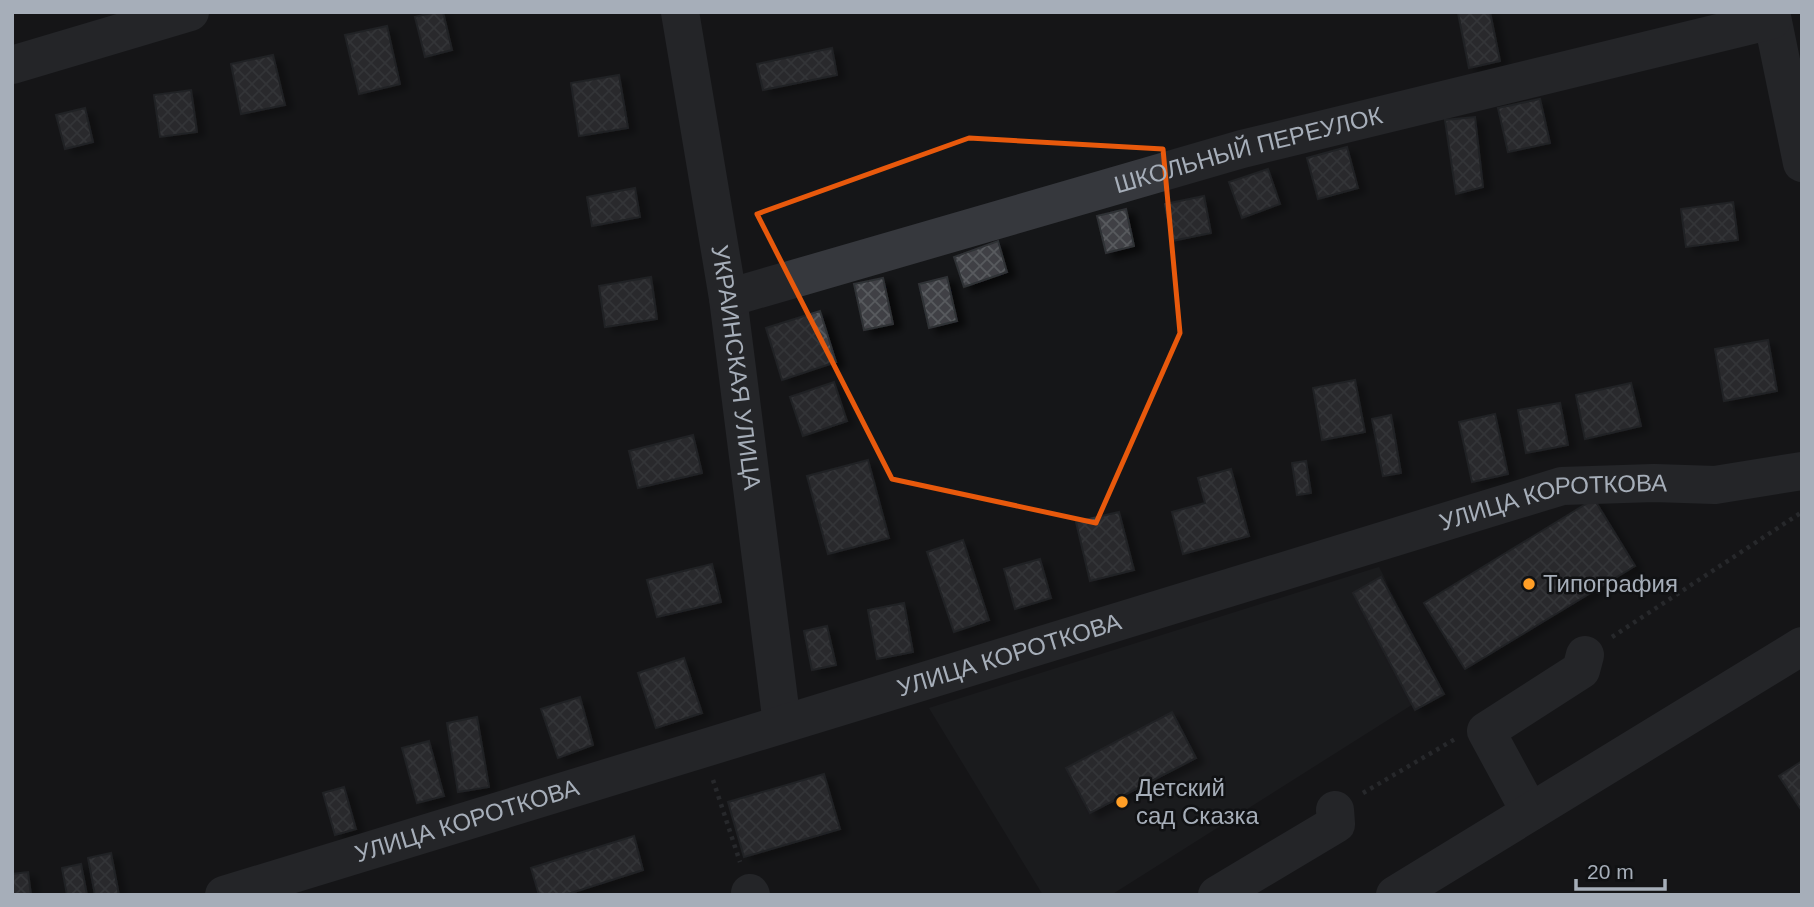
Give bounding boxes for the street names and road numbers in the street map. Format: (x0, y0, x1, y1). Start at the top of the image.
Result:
street label: ШКОЛЬНЫЙ ПЕРЕУЛОК (1111, 101, 1385, 198)
street label: УКРАИНСКАЯ УЛИЦА (706, 243, 766, 492)
street label: УЛИЦА КОРОТКОВА (1436, 469, 1668, 536)
street label: УЛИЦА КОРОТКОВА (894, 608, 1124, 701)
street label: УЛИЦА КОРОТКОВА (352, 773, 582, 867)

